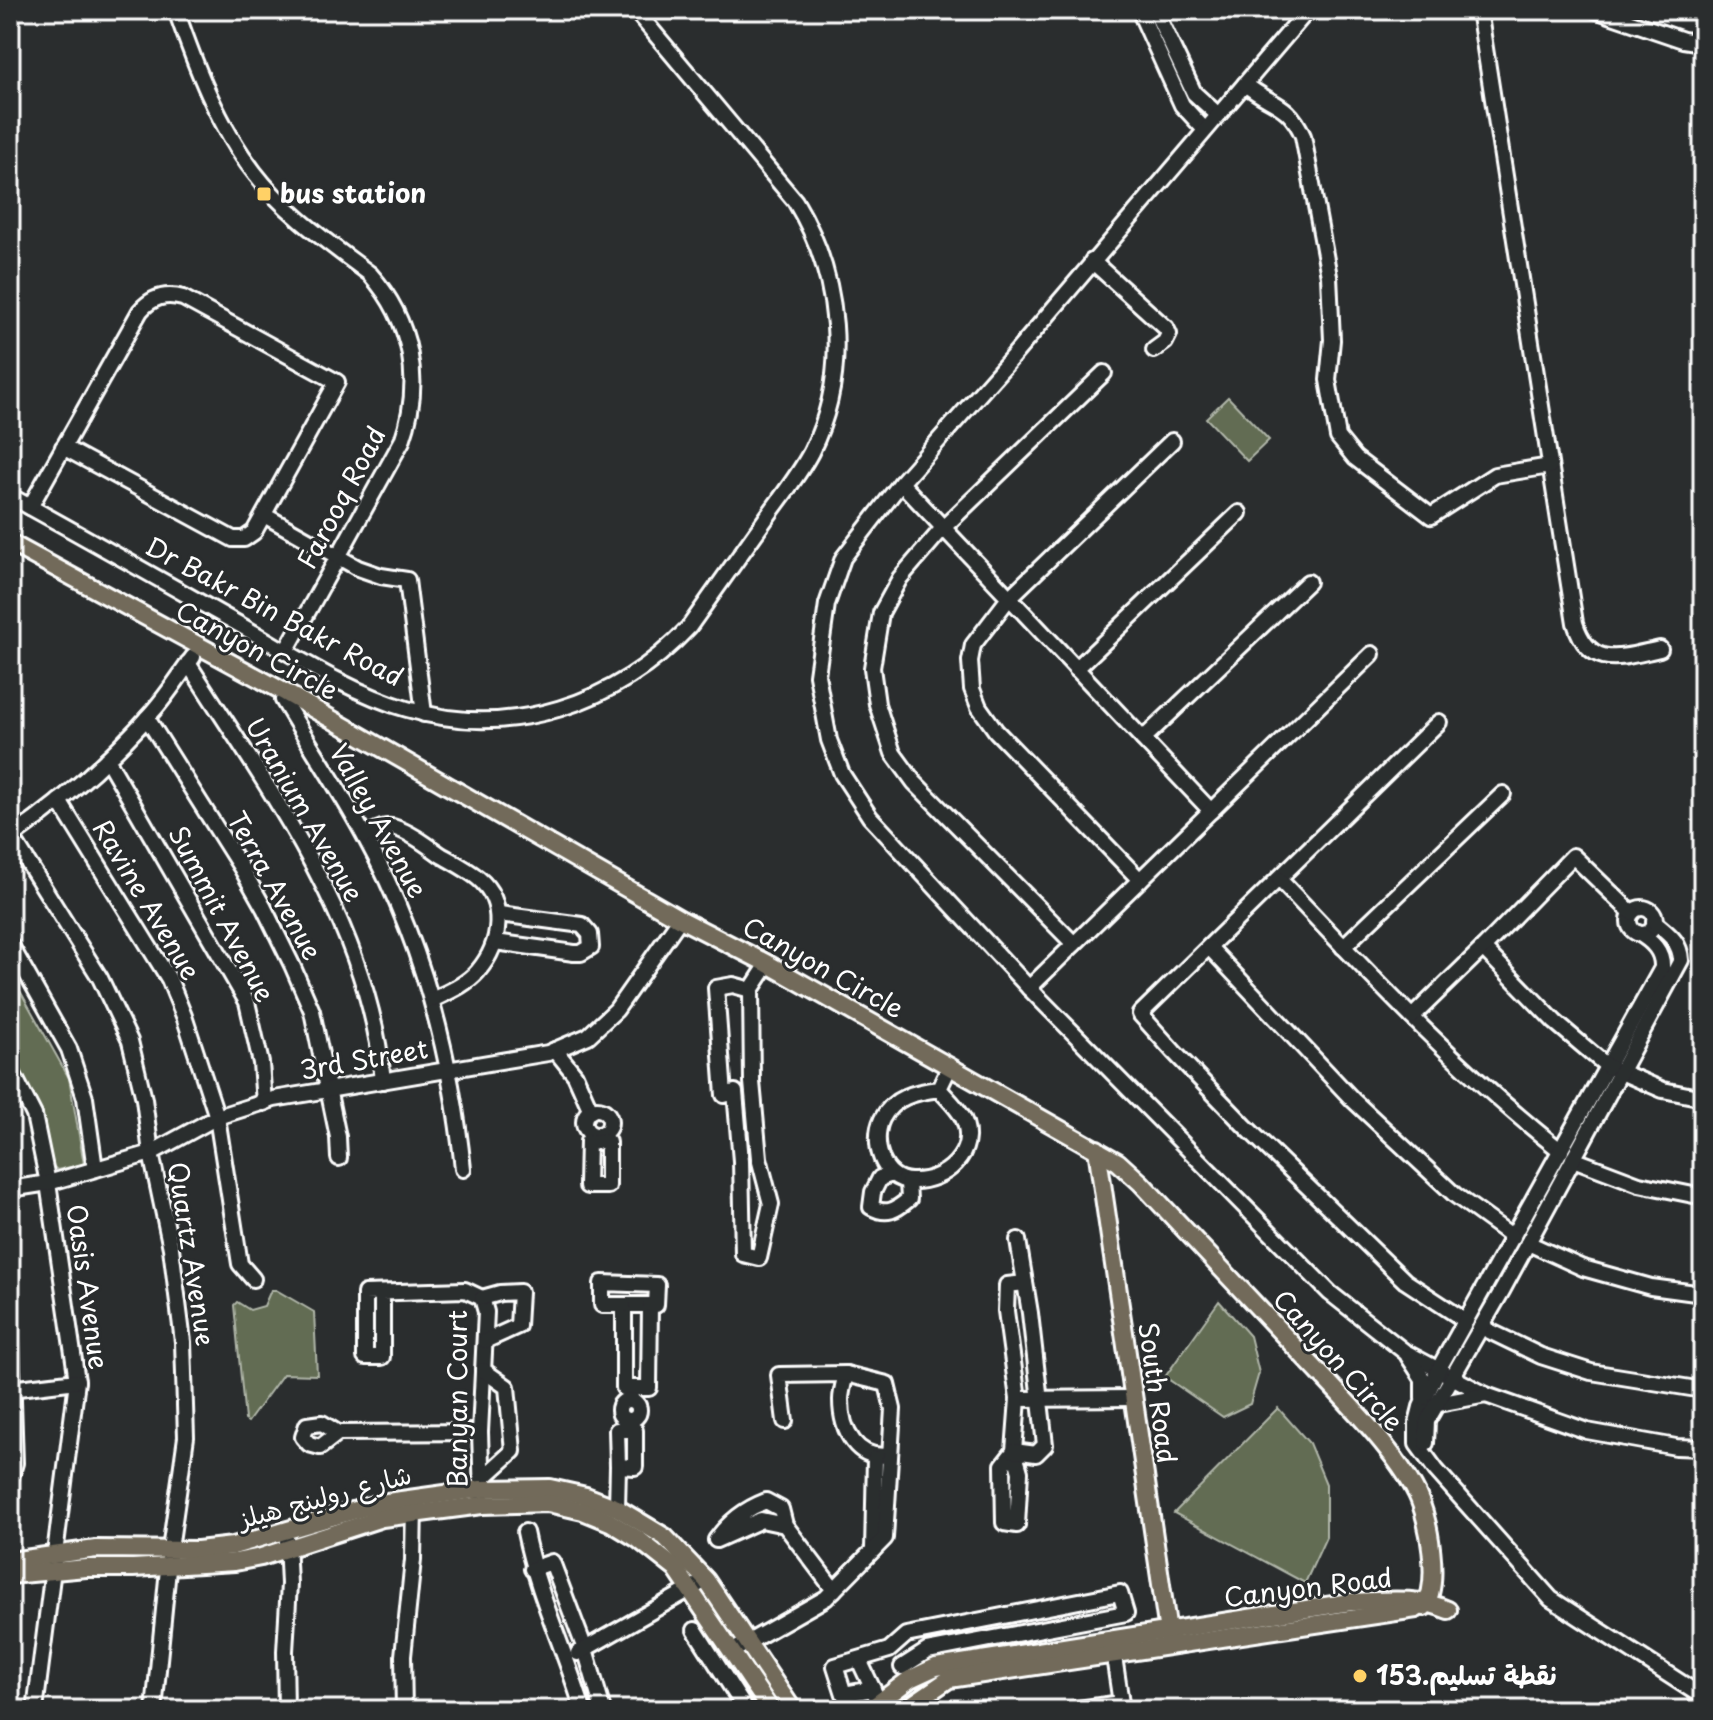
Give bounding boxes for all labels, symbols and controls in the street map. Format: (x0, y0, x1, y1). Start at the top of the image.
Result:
place label: bus station (280, 173, 426, 212)
marker: bus station (255, 185, 273, 203)
street label: Farooq Road (287, 419, 395, 576)
street label: Dr Bakr Bin Bakr Road (139, 526, 411, 695)
street label: Canyon Circle (169, 590, 346, 709)
street label: Uranium Avenue (237, 710, 374, 909)
street label: Valley Avenue (321, 736, 438, 905)
street label: Terra Avenue (218, 804, 332, 967)
street label: Ravine Avenue (84, 811, 211, 987)
street label: Summit Avenue (159, 818, 285, 1008)
street label: Canyon Circle (736, 906, 912, 1027)
street label: 3rd Street (297, 1028, 431, 1089)
street label: Quartz Avenue (159, 1159, 226, 1348)
street label: Oasis Avenue (58, 1202, 119, 1372)
street label: Canyon Circle (1265, 1280, 1414, 1440)
street label: Banyan Court (437, 1310, 476, 1488)
street label: South Road (1129, 1320, 1188, 1466)
street label: شارع رولينج هيلز (232, 1454, 415, 1538)
street label: Canyon Road (1222, 1557, 1394, 1616)
place label: نقطة تسليم.153 (1376, 1655, 1557, 1696)
marker: نقطة تسليم.153 (1351, 1667, 1369, 1685)

